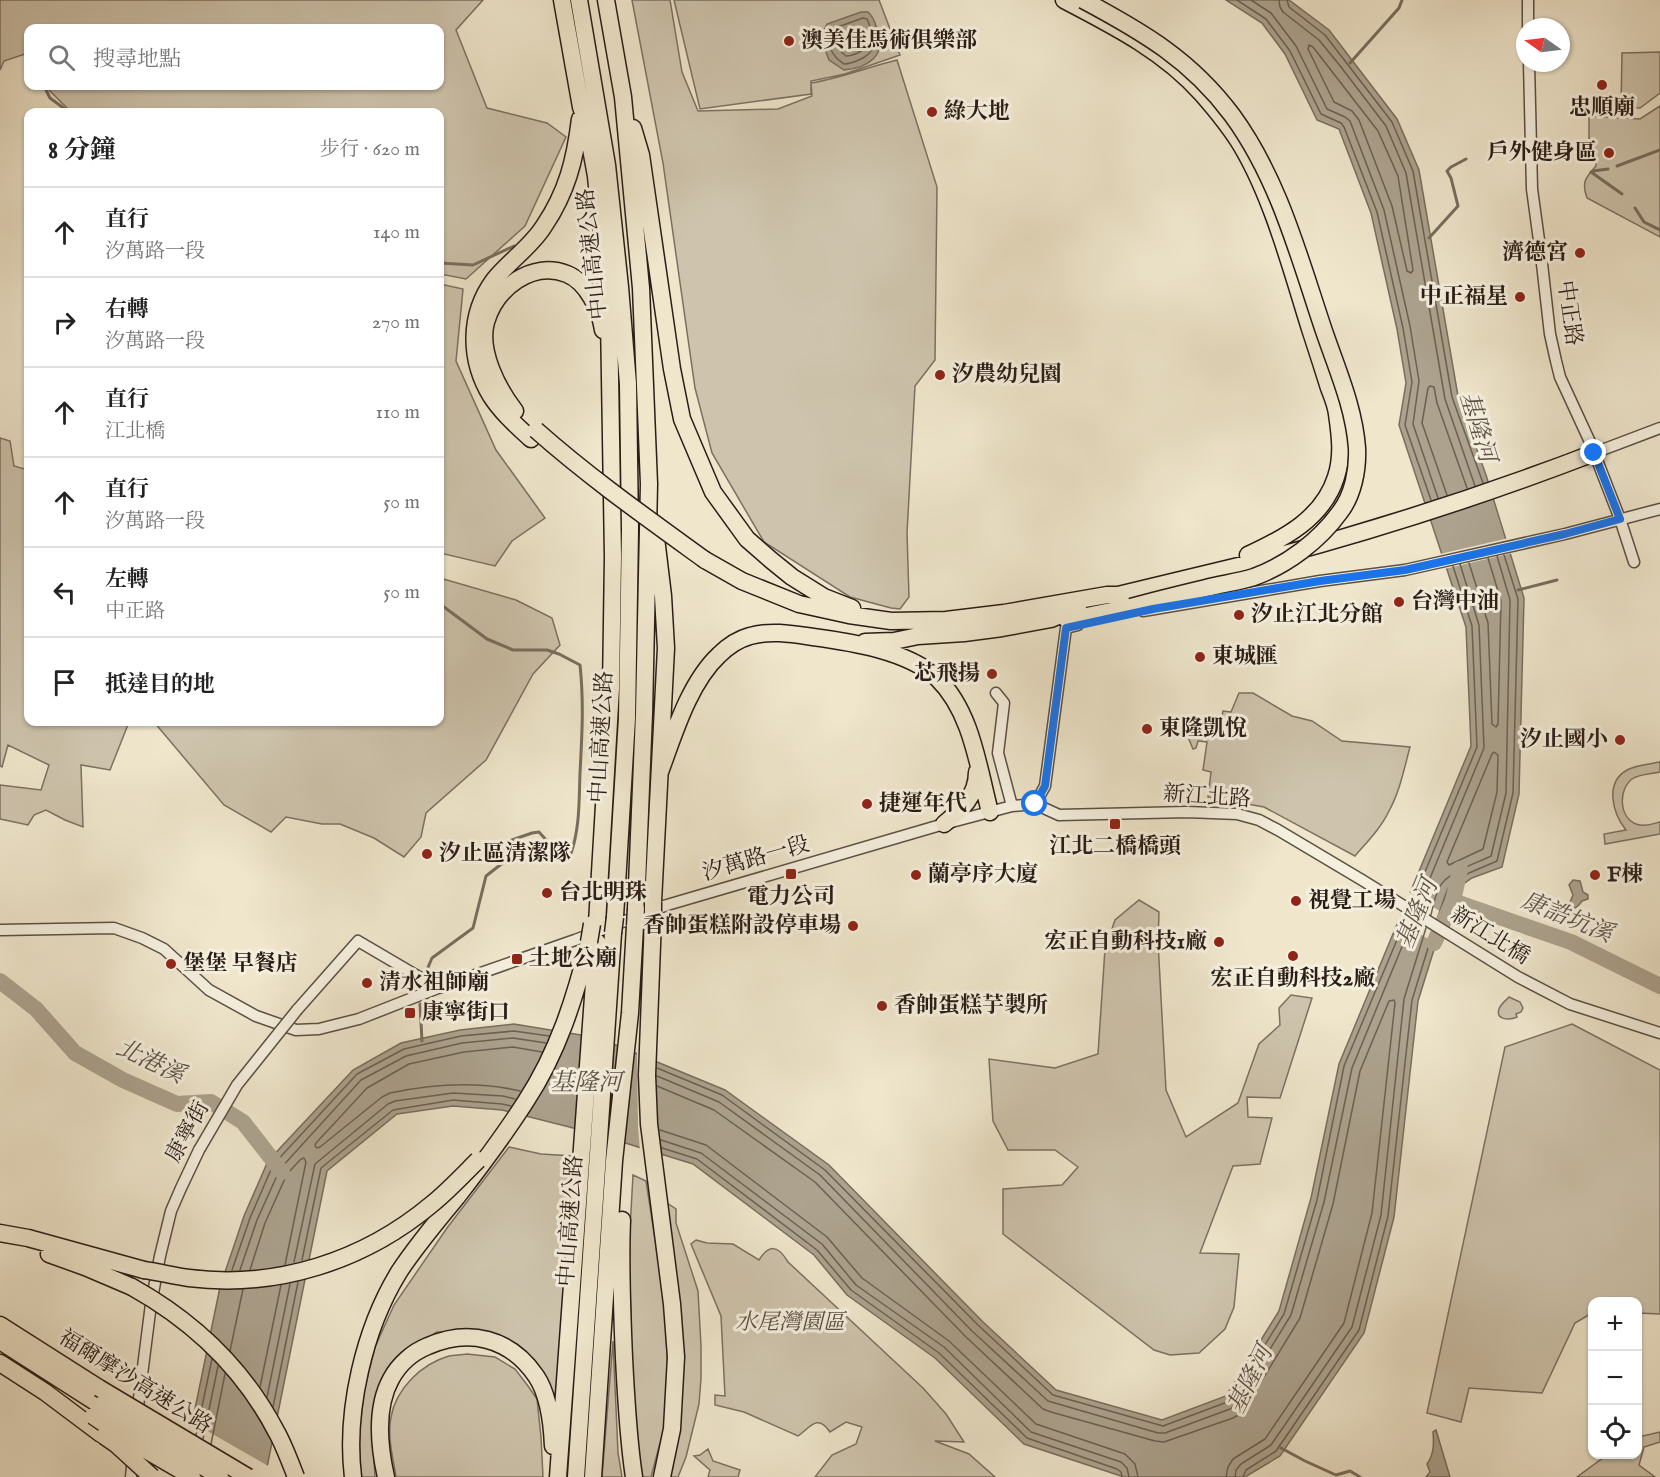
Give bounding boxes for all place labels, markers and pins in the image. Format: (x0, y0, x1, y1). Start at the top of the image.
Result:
place label: 澳美佳馬術俱樂部 (801, 27, 977, 55)
marker: 澳美佳馬術俱樂部 (782, 34, 796, 48)
marker: 忠順廟 (1595, 78, 1609, 92)
place label: 忠順廟 (1569, 94, 1635, 122)
place label: 綠大地 (944, 98, 1010, 126)
marker: 綠大地 (925, 105, 939, 119)
place label: 戶外健身區 (1487, 139, 1597, 167)
marker: 戶外健身區 (1602, 146, 1616, 160)
place label: 濟德宮 (1502, 239, 1568, 267)
marker: 濟德宮 (1573, 246, 1587, 260)
place label: 中正福星 (1420, 283, 1508, 311)
marker: 中正福星 (1513, 290, 1527, 304)
place label: 汐農幼兒園 (952, 361, 1062, 389)
marker: 汐農幼兒園 (933, 368, 947, 382)
place label: 台灣中油 (1411, 588, 1499, 616)
marker: 台灣中油 (1392, 595, 1406, 609)
place label: 汐止江北分館 (1251, 601, 1383, 629)
marker: 汐止江北分館 (1232, 608, 1246, 622)
place label: 東城匯 (1212, 643, 1278, 671)
marker: 東城匯 (1193, 650, 1207, 664)
place label: 芯飛揚 (914, 660, 980, 688)
marker: 芯飛揚 (985, 667, 999, 681)
place label: 東隆凱悅 (1159, 715, 1247, 743)
marker: 東隆凱悅 (1140, 722, 1154, 736)
place label: 汐止國小 (1520, 726, 1608, 754)
marker: 汐止國小 (1613, 733, 1627, 747)
place label: 捷運年代 (879, 790, 967, 818)
marker: 捷運年代 (860, 797, 874, 811)
marker: 江北二橋橋頭 (1108, 817, 1122, 831)
place label: 江北二橋橋頭 (1049, 833, 1181, 861)
place label: 汐止區清潔隊 (439, 840, 571, 868)
marker: 汐止區清潔隊 (420, 847, 434, 861)
place label: 蘭亭序大廈 (928, 861, 1038, 889)
place label: F棟 (1607, 861, 1643, 889)
marker: 電力公司 (784, 867, 798, 881)
marker: 蘭亭序大廈 (909, 868, 923, 882)
marker: F棟 (1588, 868, 1602, 882)
place label: 台北明珠 (559, 879, 647, 907)
place label: 電力公司 (747, 883, 835, 911)
marker: 台北明珠 (540, 886, 554, 900)
place label: 視覺工場 (1308, 887, 1396, 915)
marker: 視覺工場 (1289, 894, 1303, 908)
place label: 香帥蛋糕附設停車場 (643, 912, 841, 940)
marker: 香帥蛋糕附設停車場 (846, 919, 860, 933)
place label: 宏正自動科技1廠 (1045, 928, 1207, 956)
marker: 宏正自動科技1廠 (1212, 935, 1226, 949)
place label: 土地公廟 (529, 945, 617, 973)
marker: 宏正自動科技2廠 (1286, 949, 1300, 963)
place label: 堡堡 早餐店 (183, 950, 298, 978)
marker: 土地公廟 (510, 952, 524, 966)
marker: 堡堡 早餐店 (164, 957, 178, 971)
place label: 宏正自動科技2廠 (1211, 965, 1375, 993)
place label: 清水祖師廟 (379, 969, 489, 997)
marker: 清水祖師廟 (360, 976, 374, 990)
place label: 香帥蛋糕芋製所 (894, 992, 1048, 1020)
place label: 康寧街口 (422, 999, 510, 1027)
marker: 香帥蛋糕芋製所 (875, 999, 889, 1013)
marker: 康寧街口 (403, 1006, 417, 1020)

